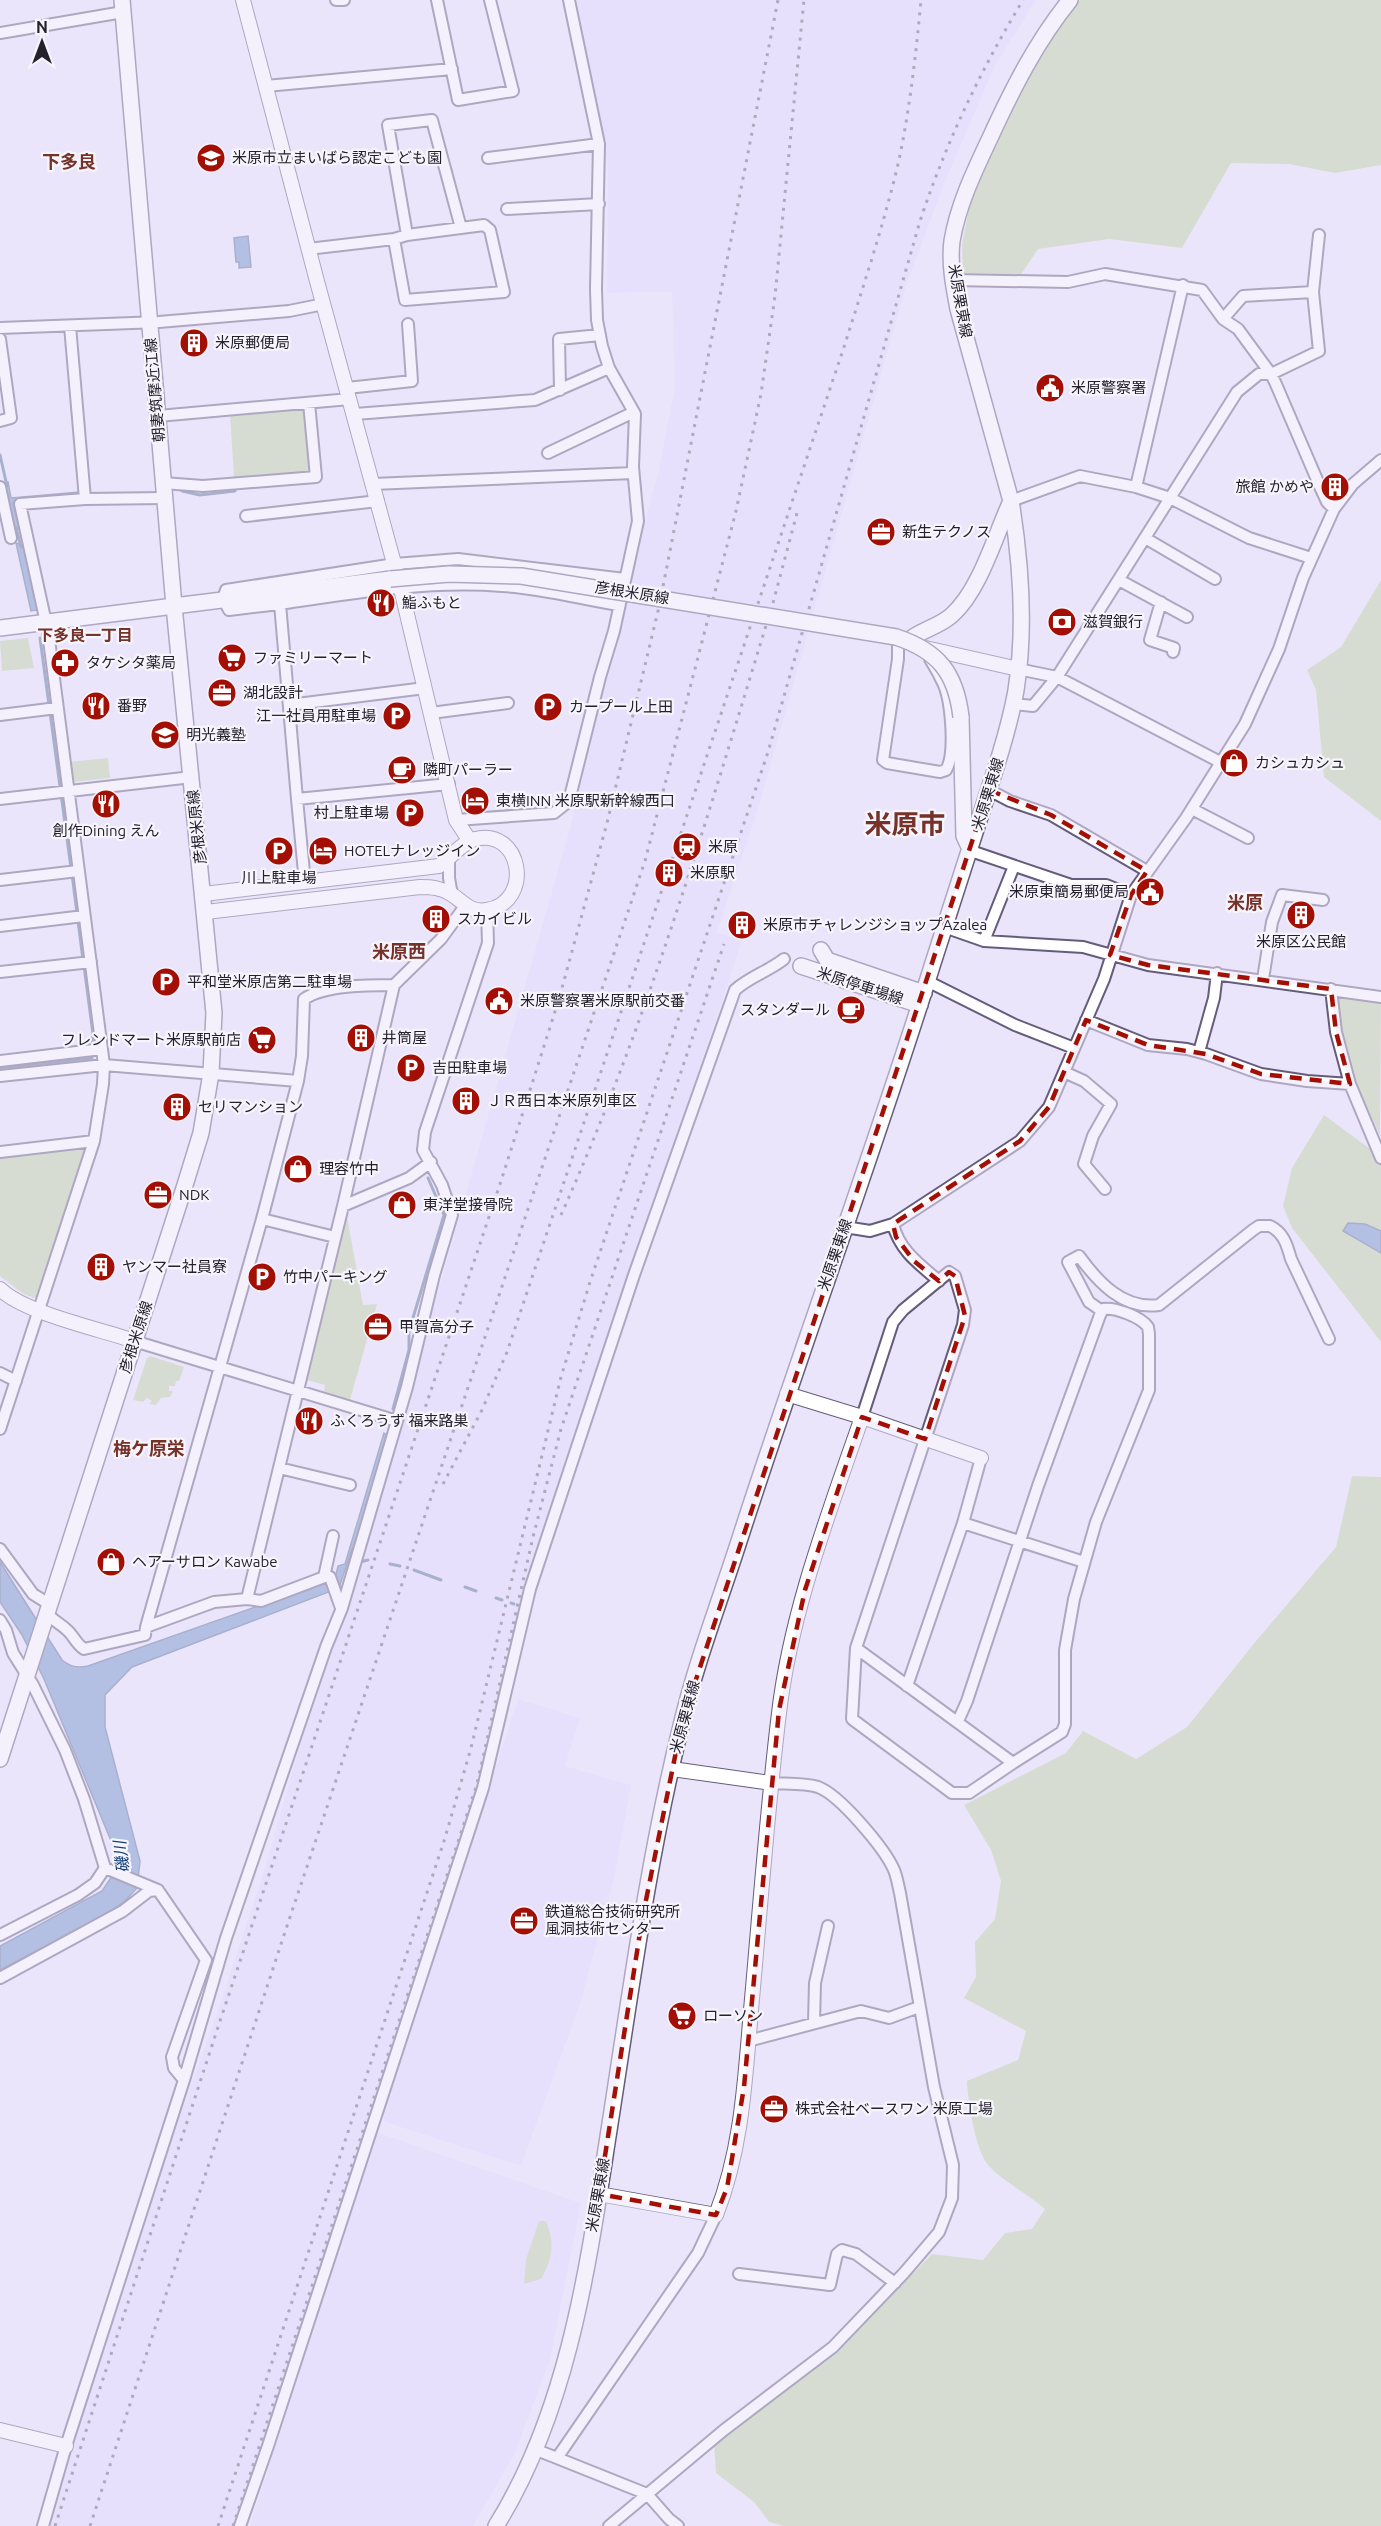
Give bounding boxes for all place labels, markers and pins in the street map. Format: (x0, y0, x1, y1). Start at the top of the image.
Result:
school or university icon: 米原市立まいばら認定こども園 (195, 142, 227, 174)
place label: 米原市立まいばら認定こども園 (232, 149, 442, 166)
building icon: 米原郵便局 (178, 327, 210, 359)
place label: 米原郵便局 (215, 334, 290, 351)
public building icon: 米原警察署 (1034, 372, 1066, 404)
place label: 米原警察署 (1071, 379, 1146, 396)
building icon: 旅館 かめや (1319, 471, 1351, 503)
place label: 旅館 かめや (1236, 478, 1314, 495)
office icon: 新生テクノス (865, 516, 897, 548)
place label: 新生テクノス (902, 523, 991, 540)
restaurant icon: 鮨ふもと (365, 587, 397, 619)
place label: 鮨ふもと (402, 594, 462, 611)
bank icon: 滋賀銀行 (1046, 606, 1078, 638)
place label: 滋賀銀行 (1083, 613, 1143, 630)
supermarket icon: ファミリーマート (216, 642, 248, 674)
pharmacy icon: タケシタ薬局 (49, 647, 81, 679)
place label: ファミリーマート (253, 649, 373, 666)
place label: タケシタ薬局 (86, 654, 176, 671)
office icon: 湖北設計 (206, 677, 238, 709)
place label: 湖北設計 (243, 684, 303, 701)
restaurant icon: 番野 (80, 690, 112, 722)
parking icon: カープール上田 (532, 691, 564, 723)
place label: 番野 (117, 697, 147, 714)
place label: カープール上田 (569, 698, 673, 715)
parking icon: 江一社員用駐車場 (381, 700, 413, 732)
place label: 江一社員用駐車場 (256, 707, 376, 724)
school or university icon: 明光義塾 (149, 719, 181, 751)
place label: 明光義塾 (186, 726, 246, 743)
shop icon: カシュカシュ (1218, 747, 1250, 779)
cafe icon: 隣町パーラー (386, 754, 418, 786)
place label: カシュカシュ (1255, 754, 1345, 771)
place label: 隣町パーラー (423, 761, 513, 778)
hotel icon: 東横INN 米原駅新幹線西口 (459, 785, 491, 817)
restaurant icon: 創作Dining えん (90, 788, 122, 820)
place label: 東横INN 米原駅新幹線西口 (496, 792, 675, 809)
parking icon: 村上駐車場 (394, 797, 426, 829)
place label: 村上駐車場 (314, 804, 389, 821)
place label: 創作Dining えん (52, 822, 160, 839)
station icon: 米原 (671, 831, 703, 863)
parking icon: 川上駐車場 (263, 835, 295, 867)
hotel icon: HOTELナレッジイン (307, 835, 339, 867)
place label: 米原 (708, 838, 738, 855)
place label: HOTELナレッジイン (344, 842, 480, 859)
building icon: 米原駅 (653, 857, 685, 889)
place label: 米原駅 (690, 864, 735, 881)
place label: 川上駐車場 (241, 869, 317, 886)
public building icon: 米原東簡易郵便局 (1134, 876, 1166, 908)
place label: 米原東簡易郵便局 (1009, 883, 1129, 900)
building icon: 米原区公民館 (1285, 899, 1317, 931)
building icon: スカイビル (420, 903, 452, 935)
building icon: 米原市チャレンジショップAzalea (726, 909, 758, 941)
place label: スカイビル (457, 910, 532, 927)
place label: 米原市チャレンジショップAzalea (763, 916, 987, 933)
place label: 米原区公民館 (1256, 933, 1346, 950)
parking icon: 平和堂米原店第二駐車場 (150, 966, 182, 998)
place label: 平和堂米原店第二駐車場 (187, 973, 352, 990)
public building icon: 米原警察署米原駅前交番 (483, 985, 515, 1017)
place label: 米原警察署米原駅前交番 (520, 992, 685, 1009)
cafe icon: スタンダール (835, 994, 867, 1026)
place label: スタンダール (740, 1001, 830, 1018)
building icon: 井筒屋 (345, 1022, 377, 1054)
supermarket icon: フレンドマート米原駅前店 (246, 1024, 278, 1056)
place label: 井筒屋 (382, 1029, 427, 1046)
place label: フレンドマート米原駅前店 (61, 1031, 241, 1048)
parking icon: 吉田駐車場 (395, 1052, 427, 1084)
place label: 吉田駐車場 (432, 1059, 507, 1076)
building icon: ＪＲ西日本米原列車区 (450, 1085, 482, 1117)
building icon: セリマンション (161, 1091, 193, 1123)
place label: ＪＲ西日本米原列車区 (487, 1092, 637, 1109)
place label: セリマンション (198, 1098, 303, 1115)
shop icon: 理容竹中 (282, 1153, 314, 1185)
place label: 理容竹中 (319, 1160, 379, 1177)
office icon: NDK (142, 1179, 174, 1211)
place label: NDK (179, 1186, 209, 1203)
shop icon: 東洋堂接骨院 (386, 1189, 418, 1221)
place label: 東洋堂接骨院 (423, 1196, 513, 1213)
building icon: ヤンマー社員寮 (85, 1251, 117, 1283)
place label: ヤンマー社員寮 (122, 1258, 227, 1275)
parking icon: 竹中パーキング (246, 1261, 278, 1293)
place label: 竹中パーキング (283, 1268, 388, 1285)
office icon: 甲賀高分子 (362, 1311, 394, 1343)
place label: 甲賀高分子 (399, 1318, 474, 1335)
restaurant icon: ふくろうず 福来路巣 (293, 1405, 325, 1437)
place label: ふくろうず 福来路巣 (330, 1412, 468, 1429)
shop icon: ヘアーサロン Kawabe (95, 1546, 127, 1578)
place label: ヘアーサロン Kawabe (132, 1553, 277, 1570)
place label: 鉄道総合技術研究所 風洞技術センター (545, 1903, 680, 1937)
office icon: 鉄道総合技術研究所 風洞技術センター (508, 1905, 540, 1937)
supermarket icon: ローソン (666, 2000, 698, 2032)
place label: ローソン (703, 2007, 763, 2024)
office icon: 株式会社ベースワン 米原工場 (758, 2093, 790, 2125)
place label: 株式会社ベースワン 米原工場 (795, 2100, 993, 2117)

